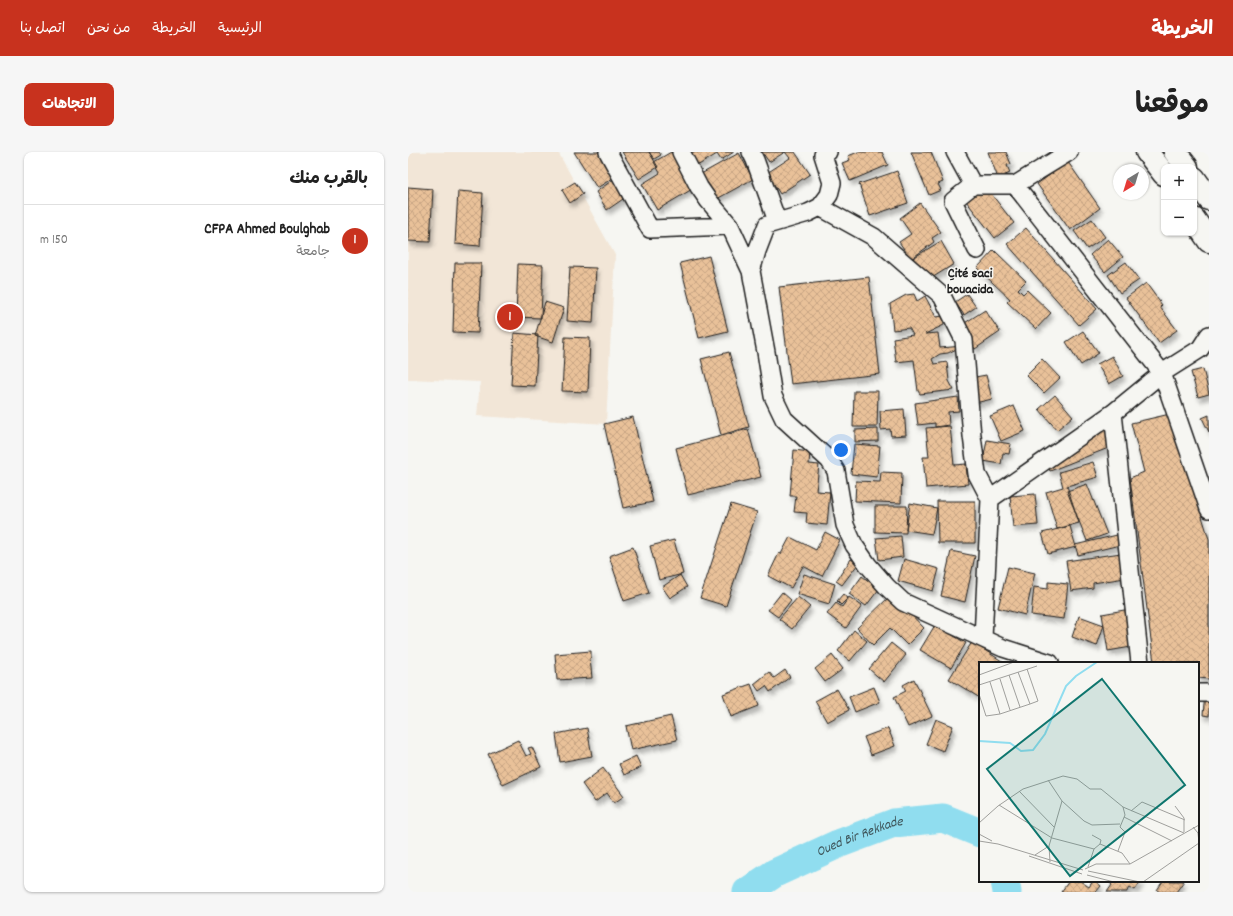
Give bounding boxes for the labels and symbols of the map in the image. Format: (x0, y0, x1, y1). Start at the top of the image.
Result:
north arrow (1113, 164, 1149, 200)
district label: ِCité saci bouacida (947, 264, 995, 300)
pin: 1 (497, 302, 523, 332)
your location (831, 440, 851, 460)
inset map (979, 662, 1199, 882)
water label: Oued Bir Rekkade (813, 812, 905, 863)

